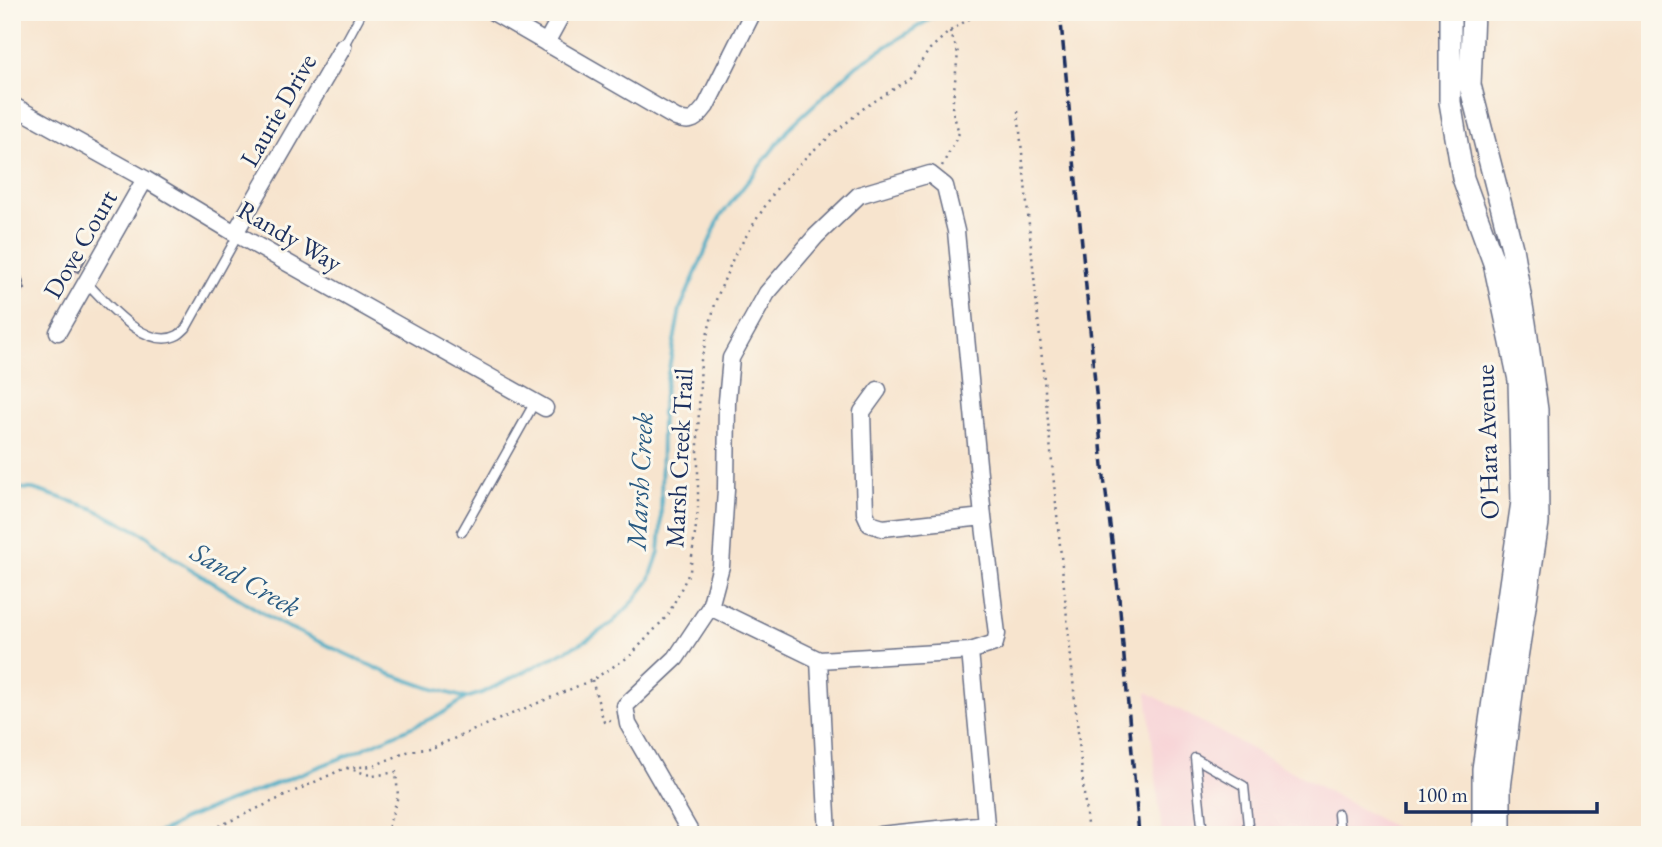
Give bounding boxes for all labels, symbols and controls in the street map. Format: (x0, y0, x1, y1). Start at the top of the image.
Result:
street label: Laurie Drive (232, 47, 324, 173)
street label: Dove Court (35, 184, 125, 304)
street label: Randy Way (232, 193, 349, 280)
street label: O'Hara Avenue (1467, 364, 1507, 520)
street label: Marsh Creek Trail (657, 367, 701, 549)
water label: Marsh Creek (617, 411, 661, 553)
water label: Sand Creek (184, 533, 307, 625)
scale bar (1406, 770, 1597, 814)
text: 100 m (1417, 781, 1468, 808)

